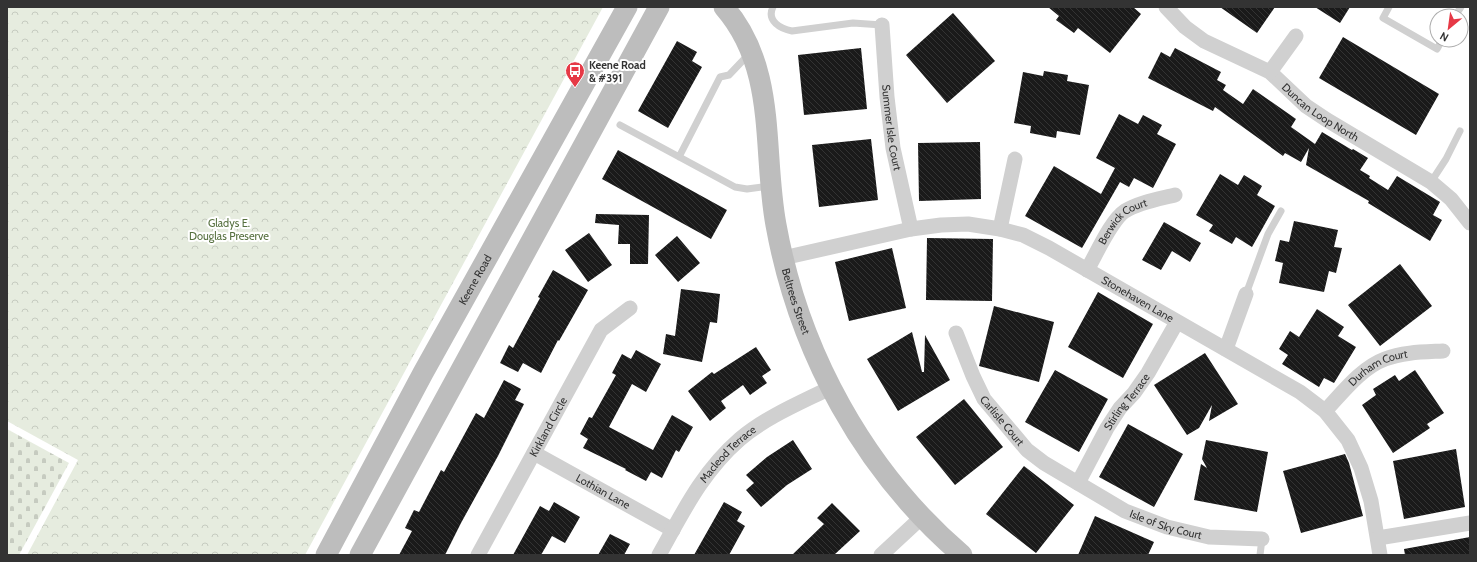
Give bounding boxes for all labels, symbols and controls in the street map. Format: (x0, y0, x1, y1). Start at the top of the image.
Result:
north arrow (1429, 8, 1469, 48)
text: N (1437, 29, 1451, 45)
place label: Keene Road & #391 (589, 58, 646, 85)
bus stop icon: Keene Road & #391 (564, 60, 586, 88)
street label: Duncan Loop North (1279, 80, 1362, 144)
street label: Summer Isle Court (879, 84, 905, 172)
street label: Berwick Court (1095, 195, 1149, 247)
park label: Gladys E. Douglas Preserve (189, 216, 269, 243)
street label: Keene Road (455, 252, 495, 307)
street label: Beltrees Street (779, 267, 813, 336)
street label: Stonehaven Lane (1099, 273, 1177, 325)
street label: Durham Court (1345, 347, 1409, 389)
street label: Stirling Terrace (1100, 370, 1153, 433)
street label: Carlisle Court (977, 393, 1028, 449)
street label: Kirkland Circle (526, 394, 570, 459)
street label: Macleod Terrace (696, 422, 759, 486)
street label: Lothian Lane (573, 471, 633, 512)
street label: Isle of Sky Court (1128, 506, 1204, 542)

